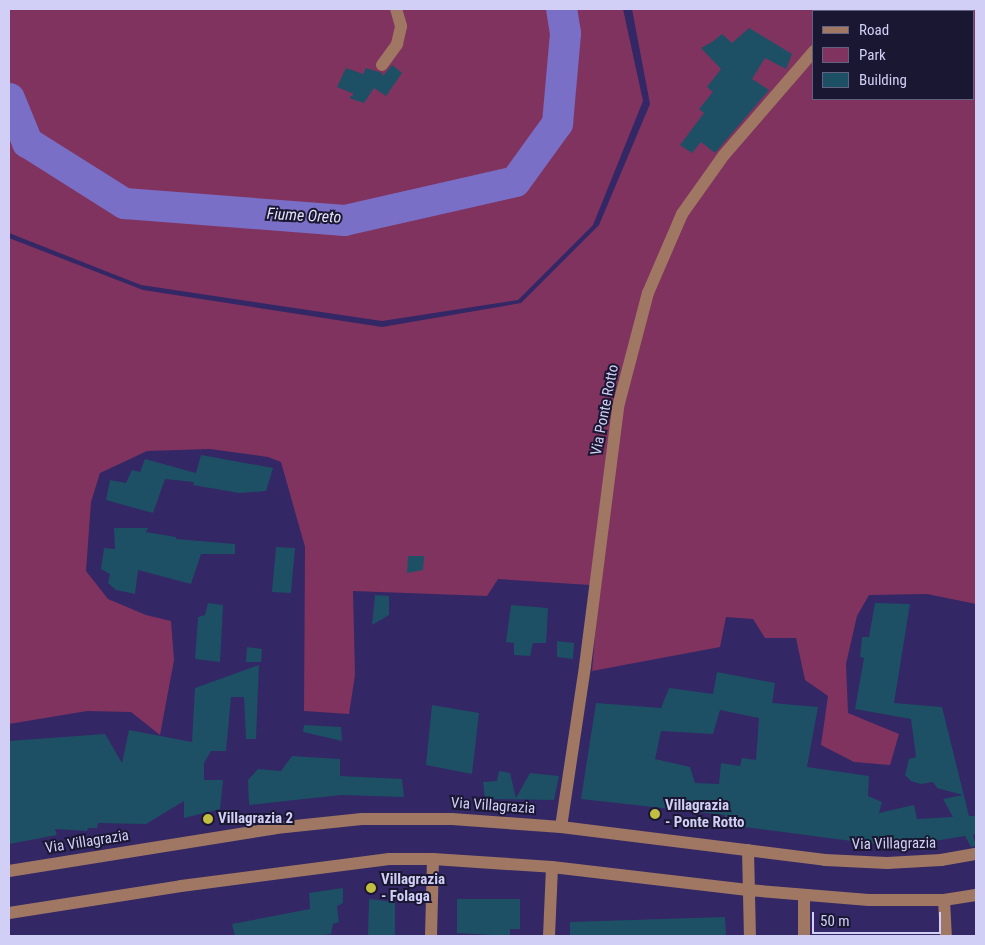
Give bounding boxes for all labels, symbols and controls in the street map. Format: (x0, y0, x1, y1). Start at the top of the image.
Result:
legend (812, 10, 975, 100)
text: Road (859, 21, 889, 39)
text: Park (859, 46, 886, 64)
text: Building (859, 71, 907, 89)
water label: Fiume Oreto (266, 204, 342, 228)
street label: Via Ponte Rotto (587, 363, 623, 457)
street label: Via Villagrazia (450, 794, 536, 818)
place label: Villagrazia - Ponte Rotto (665, 796, 745, 831)
marker: Villagrazia - Ponte Rotto (649, 808, 661, 820)
place label: Villagrazia 2 (218, 810, 293, 828)
marker: Villagrazia 2 (202, 813, 214, 825)
street label: Via Villagrazia (44, 827, 130, 857)
street label: Via Villagrazia (852, 834, 936, 854)
place label: Villagrazia - Folaga (381, 870, 445, 905)
marker: Villagrazia - Folaga (365, 882, 377, 894)
scale bar (815, 902, 944, 934)
text: 50 m (820, 912, 850, 930)

